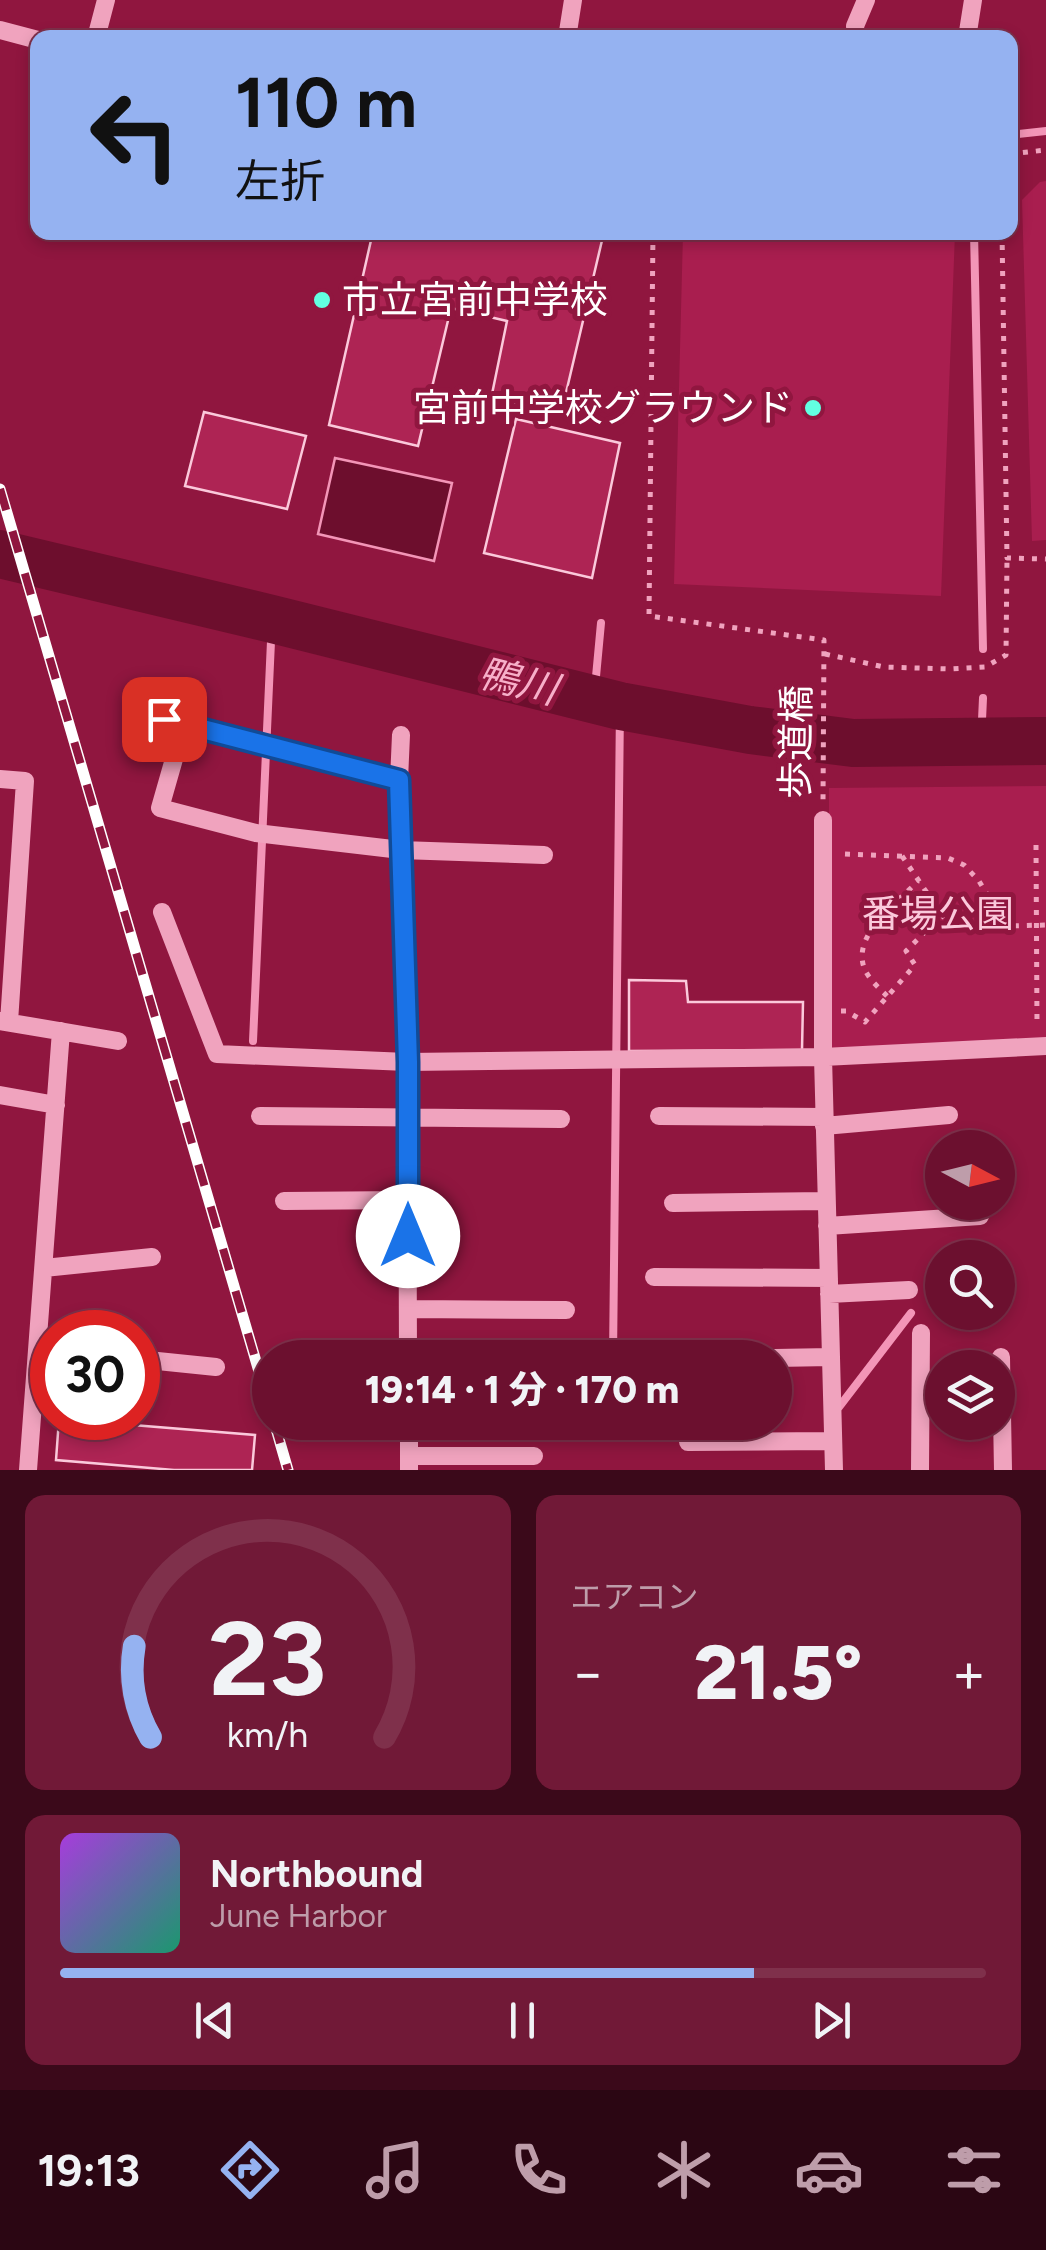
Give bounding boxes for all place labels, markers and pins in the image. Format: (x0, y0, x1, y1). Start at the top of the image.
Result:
place label: 市立宮前中学校 (342, 277, 608, 323)
marker: 市立宮前中学校 (311, 289, 333, 311)
place label: 宮前中学校グラウンド (413, 385, 793, 431)
marker: 宮前中学校グラウンド (802, 397, 824, 419)
pin (122, 677, 207, 762)

